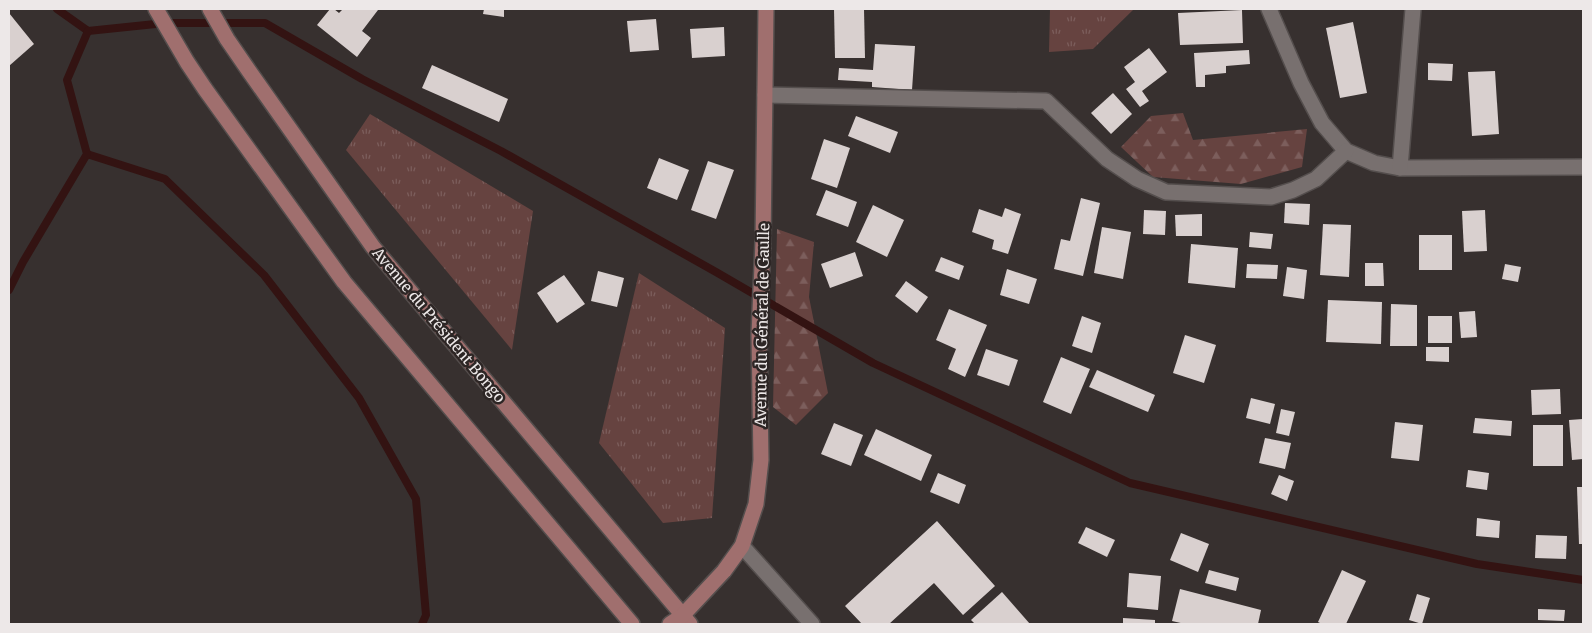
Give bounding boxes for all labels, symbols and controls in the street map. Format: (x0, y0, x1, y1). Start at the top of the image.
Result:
street label: Avenue du Général de Gaulle (751, 223, 773, 428)
street label: Avenue du Président Bongo (368, 243, 510, 407)

